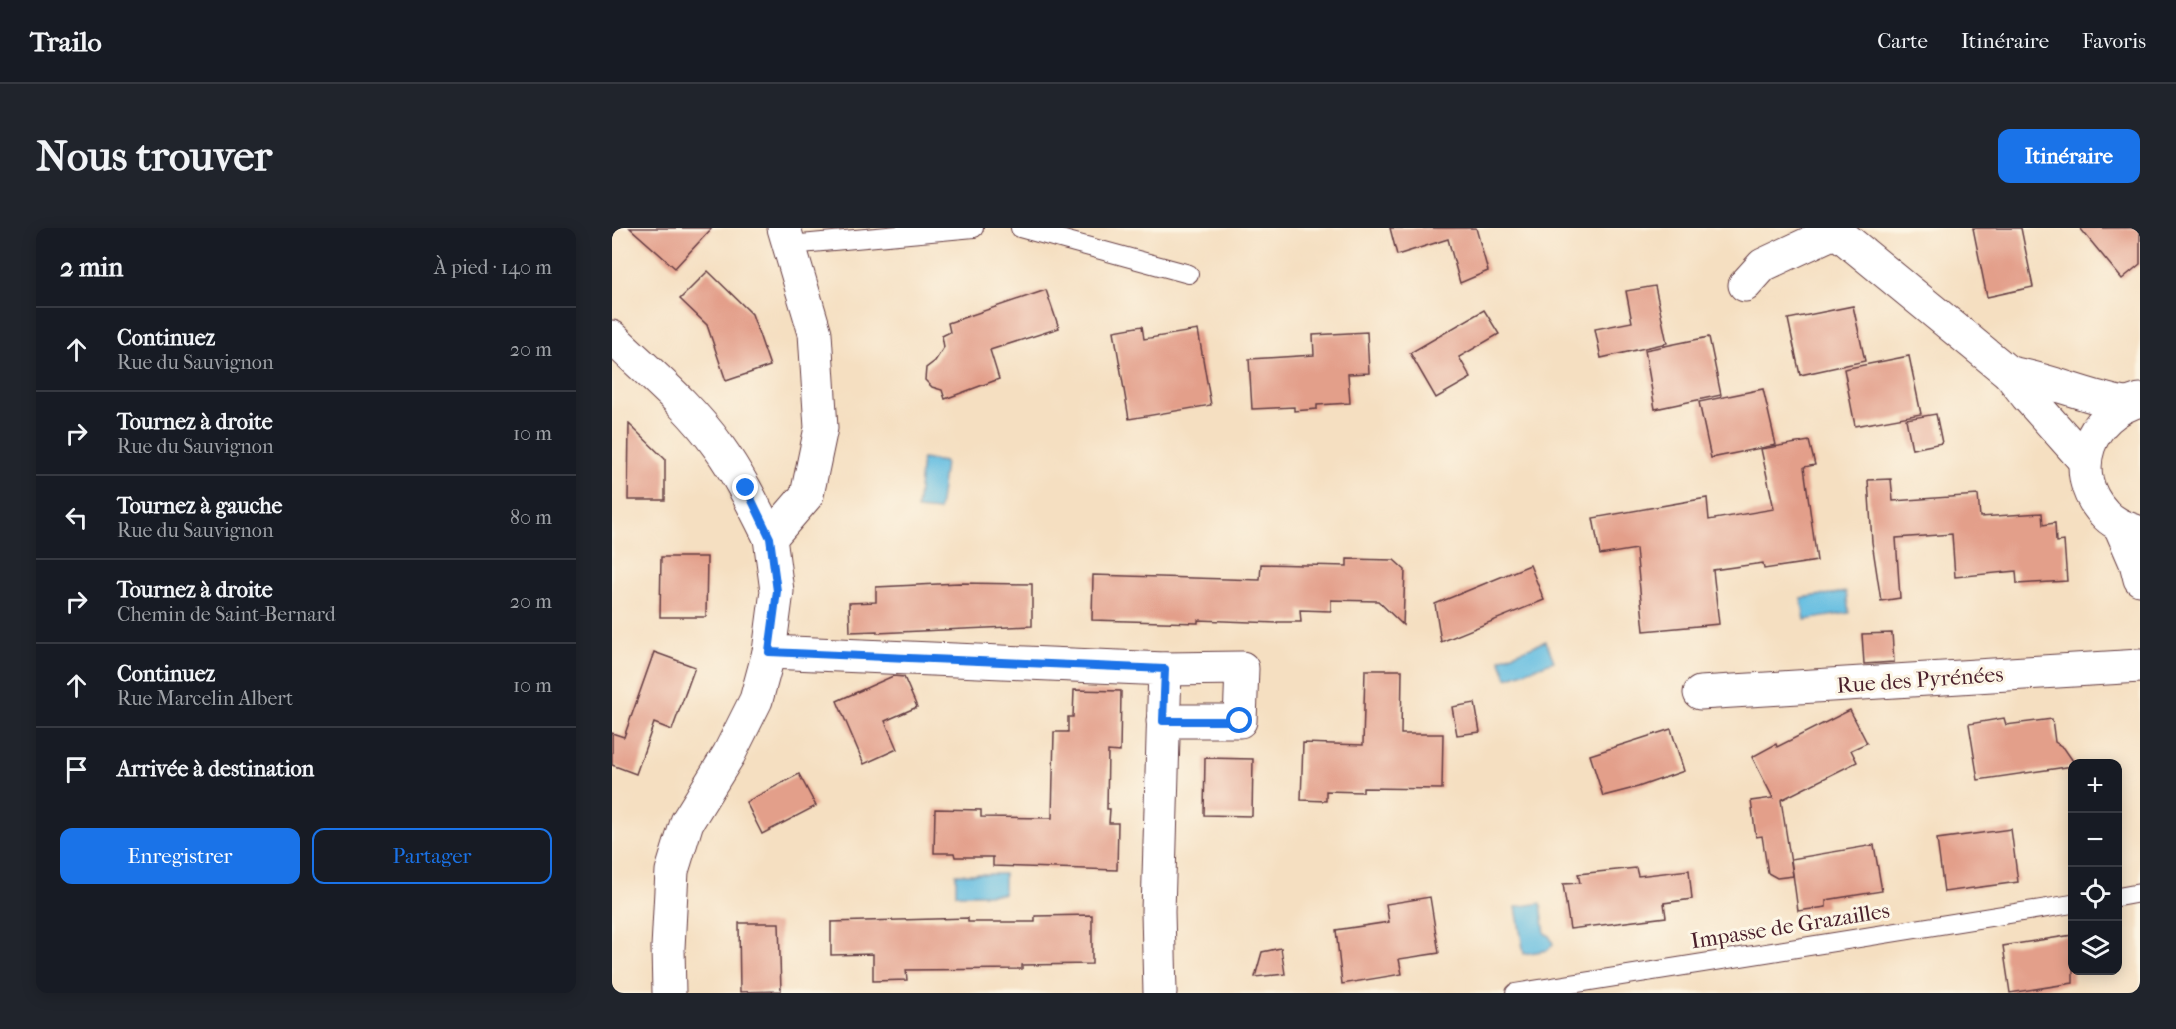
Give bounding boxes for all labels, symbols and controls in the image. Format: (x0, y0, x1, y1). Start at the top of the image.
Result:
text: Trailo (30, 25, 102, 58)
text: Carte (1877, 29, 1928, 53)
text: Itinéraire (1961, 29, 2049, 53)
text: Favoris (2082, 29, 2146, 53)
button: Itinéraire (1998, 129, 2140, 183)
text: Nous trouver (36, 132, 272, 181)
text: 2 min (60, 252, 123, 283)
text: À pied · 140 m (434, 256, 552, 279)
text: Continuez (117, 325, 215, 351)
icon: ahead (60, 333, 93, 366)
text: 20 m (510, 338, 552, 361)
text: Rue du Sauvignon (117, 351, 274, 374)
text: Tournez à droite (117, 409, 273, 435)
icon: right (60, 417, 93, 450)
text: 10 m (513, 422, 552, 445)
text: Rue du Sauvignon (117, 435, 274, 458)
route end (732, 474, 758, 500)
text: Tournez à gauche (117, 493, 282, 519)
icon: left (60, 501, 93, 534)
text: 80 m (510, 506, 552, 529)
text: Rue du Sauvignon (117, 519, 274, 542)
text: Tournez à droite (117, 577, 273, 603)
icon: right (60, 585, 93, 618)
text: 20 m (510, 590, 552, 613)
text: Chemin de Saint-Bernard (117, 603, 336, 626)
text: Continuez (117, 661, 215, 687)
street label: Rue des Pyrénées (1836, 661, 2004, 699)
icon: ahead (60, 669, 93, 702)
text: 10 m (513, 674, 552, 697)
text: Rue Marcelin Albert (117, 687, 293, 710)
route start (1226, 707, 1252, 733)
icon: arrive (60, 753, 93, 786)
text: Arrivée à destination (117, 756, 314, 782)
map controls (2068, 759, 2122, 975)
button: + (2068, 759, 2122, 813)
button: − (2068, 813, 2122, 867)
button: Enregistrer (60, 828, 300, 884)
button: Partager (312, 828, 552, 884)
button: locate (2068, 867, 2122, 921)
street label: Impasse de Grazailles (1689, 897, 1891, 955)
button: layers (2068, 921, 2122, 975)

